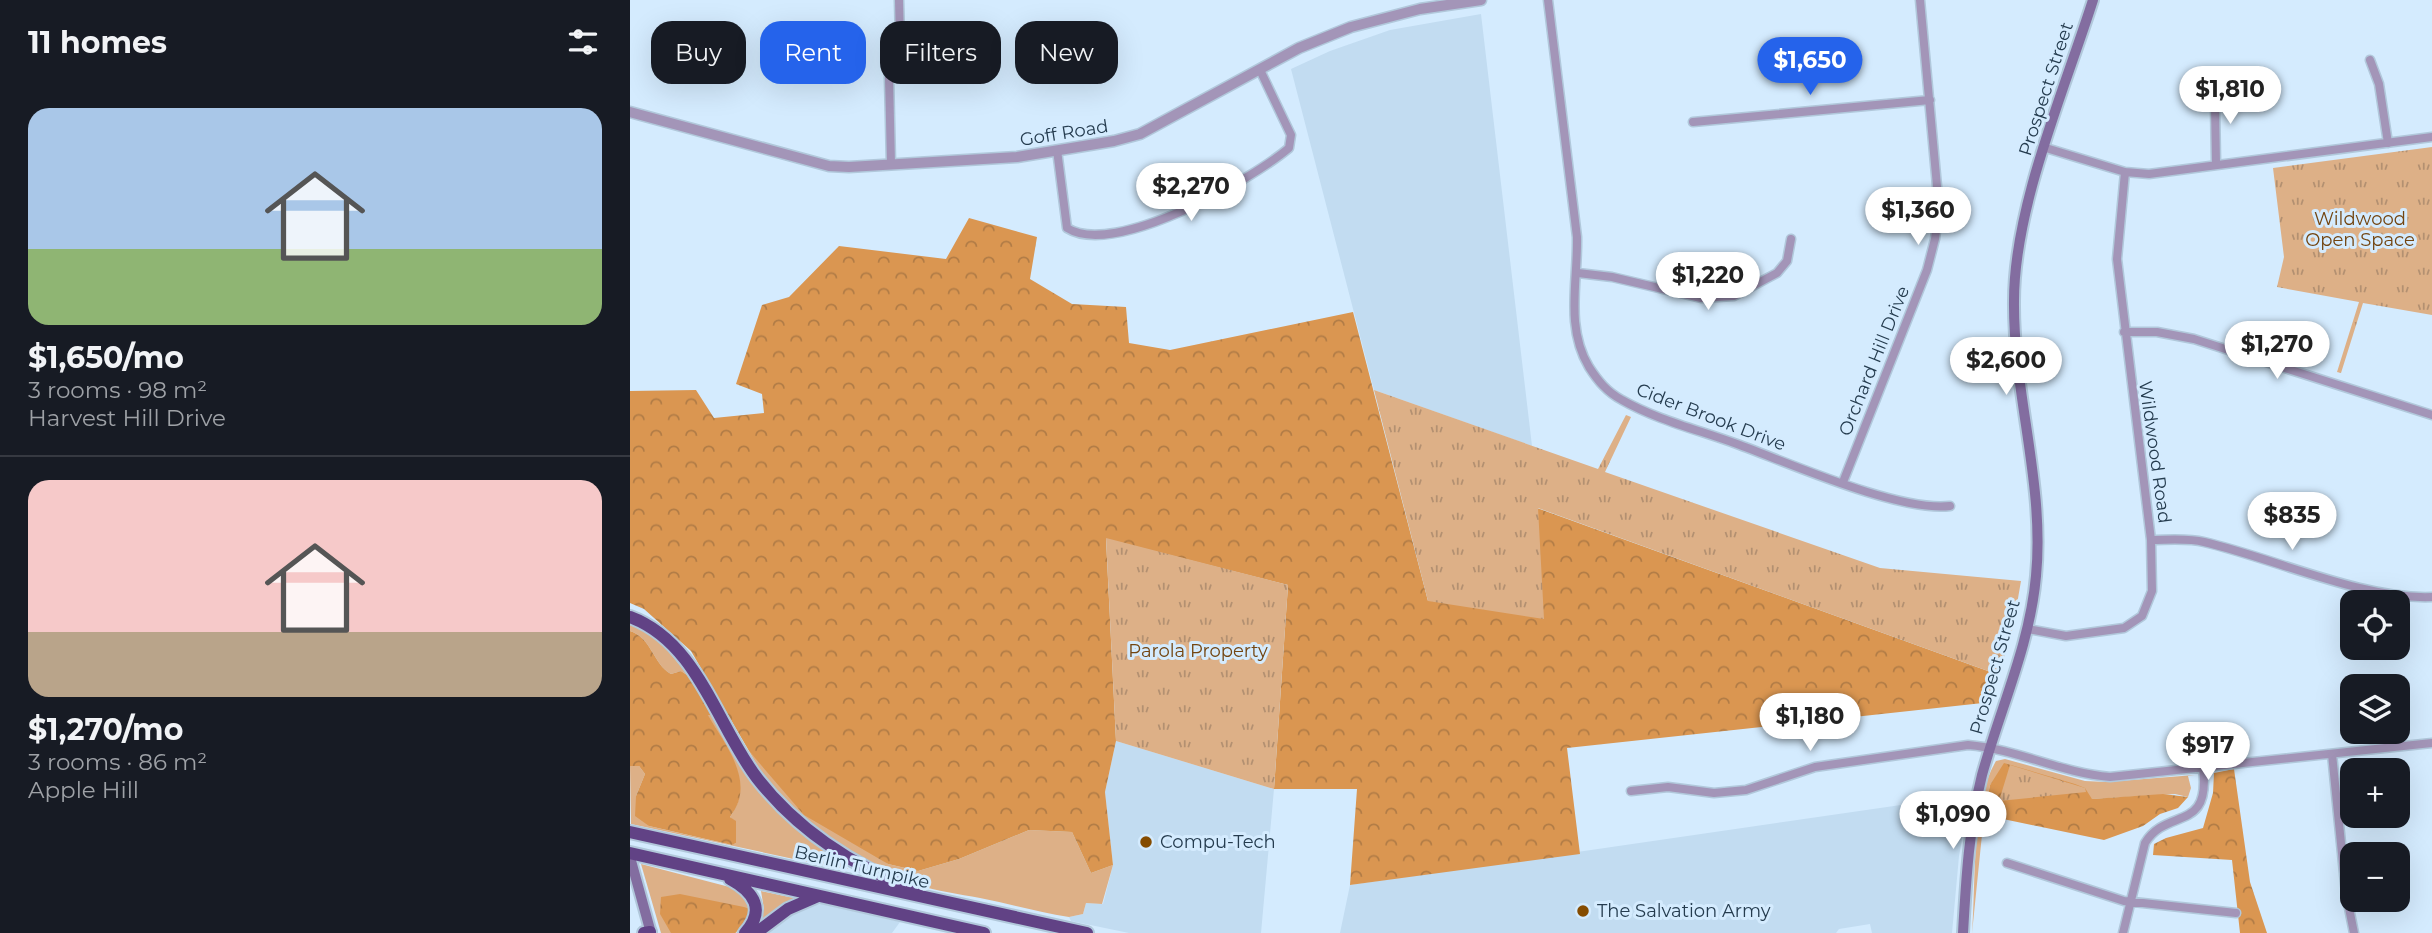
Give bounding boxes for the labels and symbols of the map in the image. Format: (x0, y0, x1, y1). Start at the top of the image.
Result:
street label: Prospect Street (2014, 19, 2078, 159)
pin: $1,650 (1753, 38, 1867, 97)
pin: $1,810 (2173, 66, 2287, 126)
street label: Goff Road (1018, 115, 1110, 151)
pin: $2,270 (1134, 164, 1248, 223)
pin: $1,360 (1861, 188, 1975, 247)
park label: Wildwood Open Space (2305, 208, 2415, 251)
pin: $1,220 (1651, 252, 1765, 312)
street label: Orchard Hill Drive (1834, 283, 1914, 439)
pin: $1,270 (2220, 322, 2334, 381)
pin: $2,600 (1949, 338, 2063, 397)
street label: Cider Brook Drive (1633, 378, 1789, 456)
street label: Wildwood Road (2134, 379, 2176, 525)
pin: $835 (2251, 492, 2333, 552)
street label: Prospect Street (1965, 597, 2025, 737)
park label: Parola Property (1128, 640, 1268, 662)
pin: $1,180 (1753, 694, 1867, 753)
pin: $917 (2167, 722, 2249, 782)
pin: $1,090 (1896, 792, 2010, 851)
place label: Compu-Tech (1160, 831, 1276, 853)
marker: Compu-Tech (1138, 834, 1154, 850)
street label: Berlin Turnpike (792, 841, 932, 893)
place label: The Salvation Army (1597, 900, 1771, 922)
marker: The Salvation Army (1575, 903, 1591, 919)

